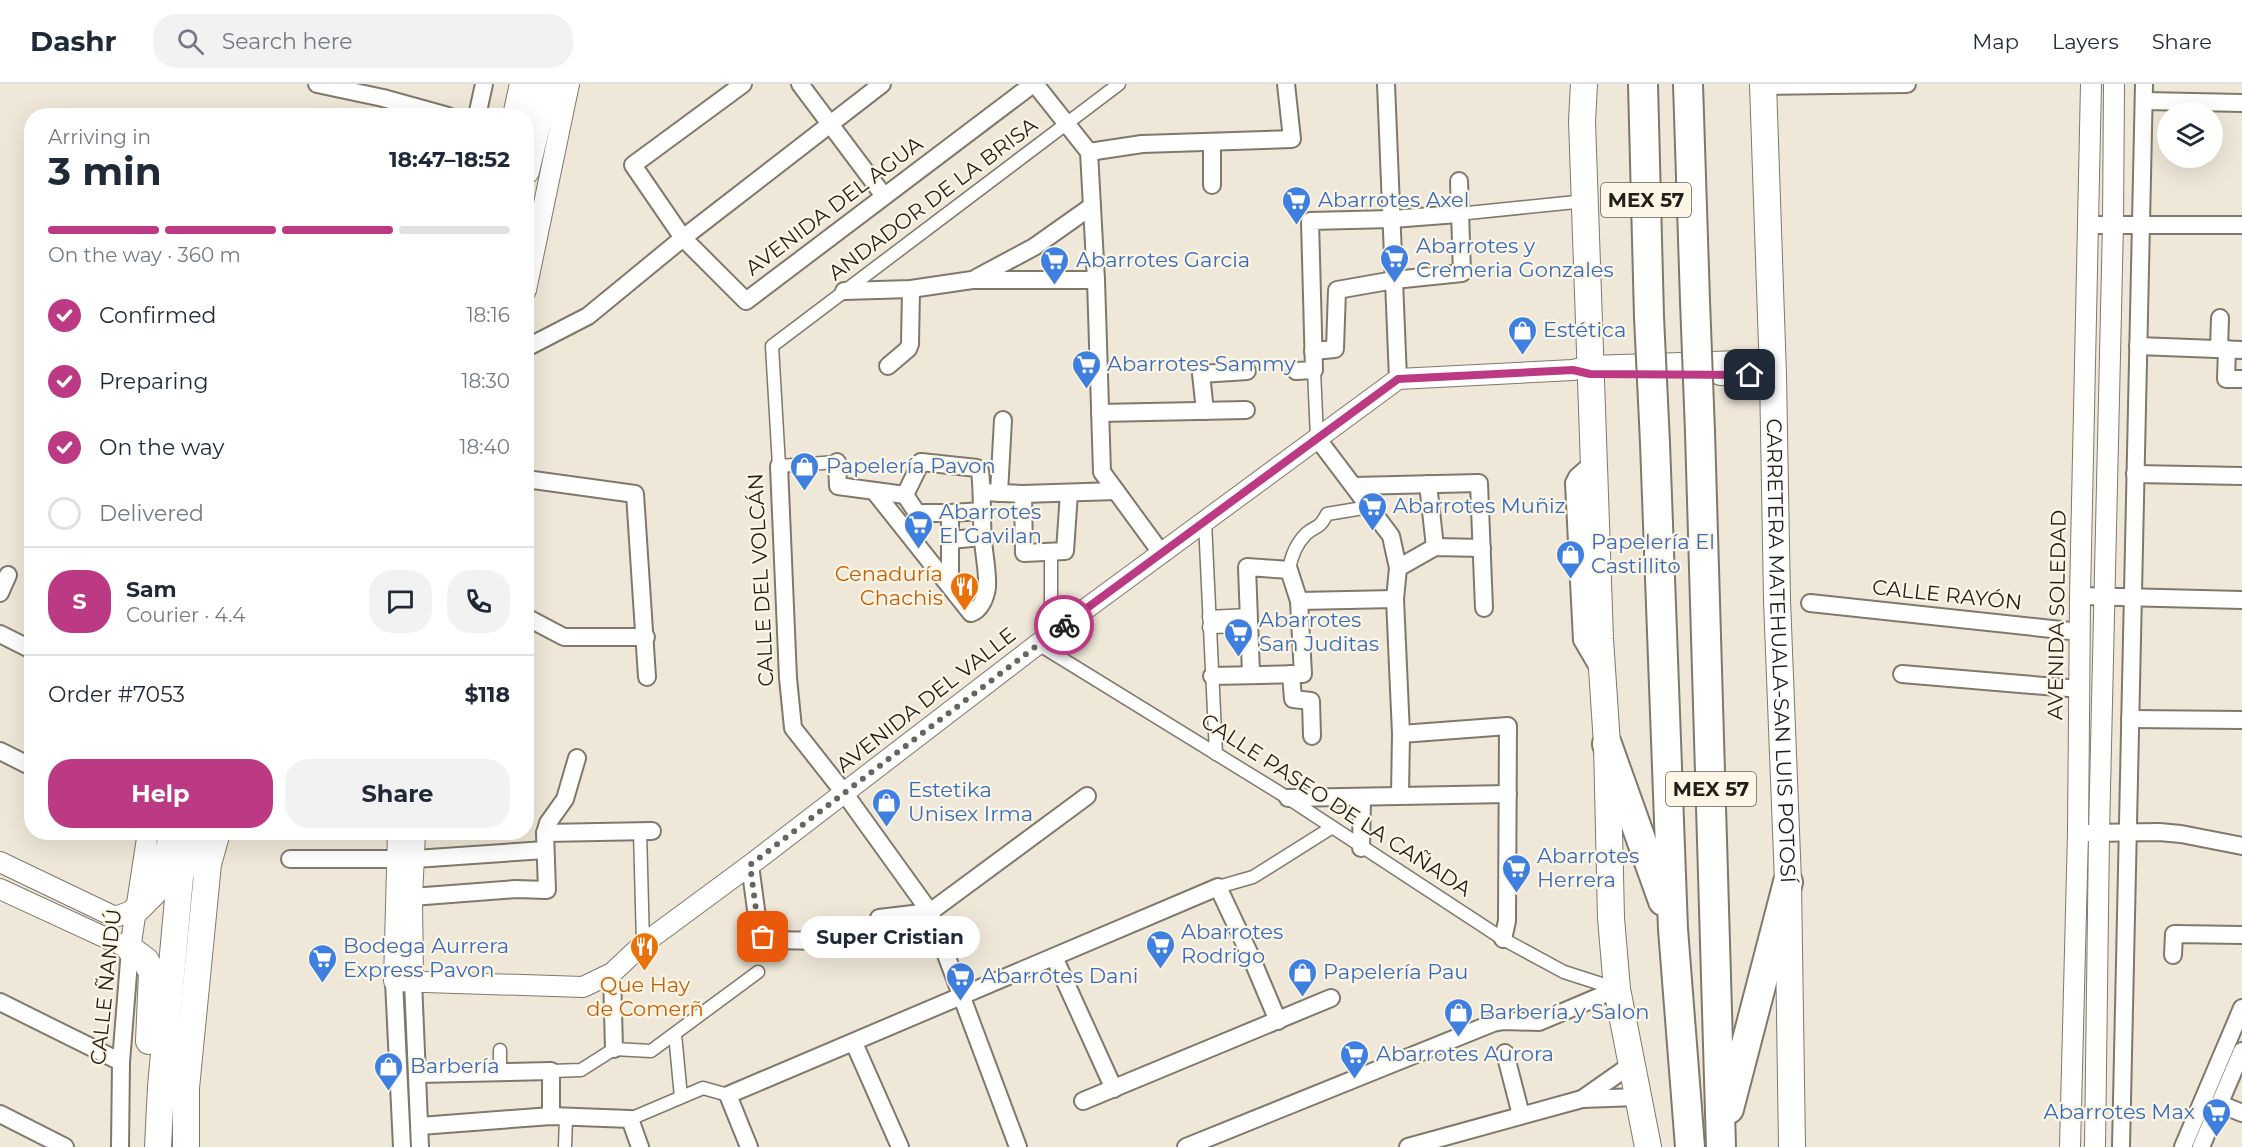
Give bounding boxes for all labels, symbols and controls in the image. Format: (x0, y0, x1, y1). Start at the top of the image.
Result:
search box (153, 14, 573, 68)
text: Dashr (30, 24, 117, 58)
icon: search (174, 25, 207, 58)
text: Search here (222, 28, 353, 55)
text: Map (1972, 29, 2019, 54)
text: Layers (2052, 29, 2119, 54)
text: Share (2152, 29, 2212, 54)
map controls (2157, 102, 2223, 168)
button: layers (2157, 102, 2223, 168)
street label: ANDADOR DE LA BRISA (823, 111, 1043, 285)
text: Arriving in (48, 125, 151, 149)
street label: AVENIDA DEL AGUA (740, 130, 928, 280)
text: 18:47–18:52 (389, 146, 510, 173)
text: 3 min (48, 147, 162, 195)
road number: MEX 57 (1601, 183, 1691, 217)
supermarket icon: Abarrotes Axel (1281, 184, 1313, 226)
place label: Abarrotes Axel (1318, 187, 1469, 212)
place label: Abarrotes y Cremeria Gonzales (1416, 233, 1614, 282)
supermarket icon: Abarrotes y Cremeria Gonzales (1379, 242, 1411, 284)
text: On the way · 360 m (48, 243, 241, 267)
supermarket icon: Abarrotes Garcia (1039, 244, 1071, 286)
place label: Abarrotes Garcia (1076, 247, 1250, 272)
icon: check (48, 299, 81, 332)
text: Confirmed (99, 302, 216, 329)
text: 18:16 (466, 303, 510, 327)
shop icon: Estética (1506, 314, 1538, 356)
place label: Estética (1543, 317, 1626, 342)
supermarket icon: Abarrotes Sammy (1070, 348, 1102, 390)
pin (1724, 349, 1775, 400)
place label: Abarrotes Sammy (1107, 351, 1296, 376)
icon: home (1733, 358, 1766, 391)
icon: check (48, 365, 81, 398)
text: Preparing (99, 368, 208, 395)
text: 18:30 (461, 369, 510, 393)
street label: CARRETERA MATEHUALA-SAN LUIS POTOSÍ (1762, 418, 1801, 884)
icon: check (48, 431, 81, 464)
text: On the way (99, 434, 224, 461)
text: 18:40 (459, 435, 510, 459)
shop icon: Papelería Pavon (789, 450, 821, 492)
place label: Papelería Pavon (826, 453, 996, 478)
street label: CALLE DEL VOLCÁN (742, 473, 779, 687)
supermarket icon: Abarrotes Muñiz (1356, 490, 1388, 532)
place label: Abarrotes Muñiz (1393, 493, 1566, 518)
place label: Abarrotes El Gavilan (939, 499, 1042, 548)
text: Delivered (99, 500, 204, 527)
supermarket icon: Abarrotes El Gavilan (902, 508, 934, 550)
street label: AVENIDA SOLEDAD (2042, 510, 2071, 720)
place label: Papelería El Castillito (1591, 529, 1715, 578)
shop icon: Papelería El Castillito (1554, 538, 1586, 580)
place label: Cenaduría Chachis (835, 561, 943, 610)
button: chat (369, 570, 432, 633)
button: phone (447, 570, 510, 633)
restaurant icon: Cenaduría Chachis (948, 570, 980, 612)
street label: CALLE RAYÓN (1871, 574, 2023, 615)
text: Sam (126, 576, 177, 603)
text: S (72, 588, 87, 615)
courier (1034, 595, 1094, 655)
text: Courier · 4.4 (126, 603, 245, 627)
place label: Abarrotes San Juditas (1259, 607, 1379, 656)
icon: bike (1048, 609, 1081, 642)
supermarket icon: Abarrotes San Juditas (1222, 616, 1254, 658)
street label: AVENIDA DEL VALLE (831, 622, 1020, 777)
text: Order #7053 (48, 681, 185, 708)
text: $118 (464, 681, 510, 708)
street label: CALLE PASEO DE LA CAÑADA (1197, 708, 1477, 902)
button: Help (48, 759, 273, 828)
button: Share (285, 759, 510, 828)
road number: MEX 57 (1666, 772, 1756, 806)
place label: Estetika Unisex Irma (908, 777, 1033, 826)
shop icon: Estetika Unisex Irma (871, 786, 903, 828)
place label: Abarrotes Herrera (1537, 843, 1639, 892)
supermarket icon: Abarrotes Herrera (1500, 852, 1532, 894)
street label: CALLE ÑANDÚ (85, 908, 126, 1066)
pin (737, 911, 788, 962)
callout: Super Cristian (799, 916, 979, 958)
place label: Abarrotes Rodrigo (1181, 919, 1283, 968)
icon: bag (746, 920, 779, 953)
text: Super Cristian (816, 925, 964, 949)
supermarket icon: Abarrotes Rodrigo (1144, 928, 1176, 970)
restaurant icon: Que Hay de Comerñ (629, 930, 661, 972)
place label: Bodega Aurrera Express Pavon (343, 933, 509, 982)
supermarket icon: Bodega Aurrera Express Pavon (306, 942, 338, 984)
shop icon: Papelería Pau (1286, 956, 1318, 998)
place label: Papelería Pau (1323, 959, 1468, 984)
supermarket icon: Abarrotes Dani (944, 960, 976, 1002)
place label: Abarrotes Dani (981, 963, 1138, 988)
place label: Que Hay de Comerñ (586, 972, 704, 1021)
shop icon: Barbería y Salon (1442, 996, 1474, 1038)
place label: Barbería y Salon (1479, 999, 1649, 1024)
supermarket icon: Abarrotes Aurora (1339, 1038, 1371, 1080)
place label: Abarrotes Aurora (1376, 1041, 1554, 1066)
shop icon: Barbería (373, 1050, 405, 1092)
place label: Barbería (410, 1053, 500, 1078)
supermarket icon: Abarrotes Max (2200, 1096, 2232, 1138)
place label: Abarrotes Max (2044, 1099, 2195, 1124)

